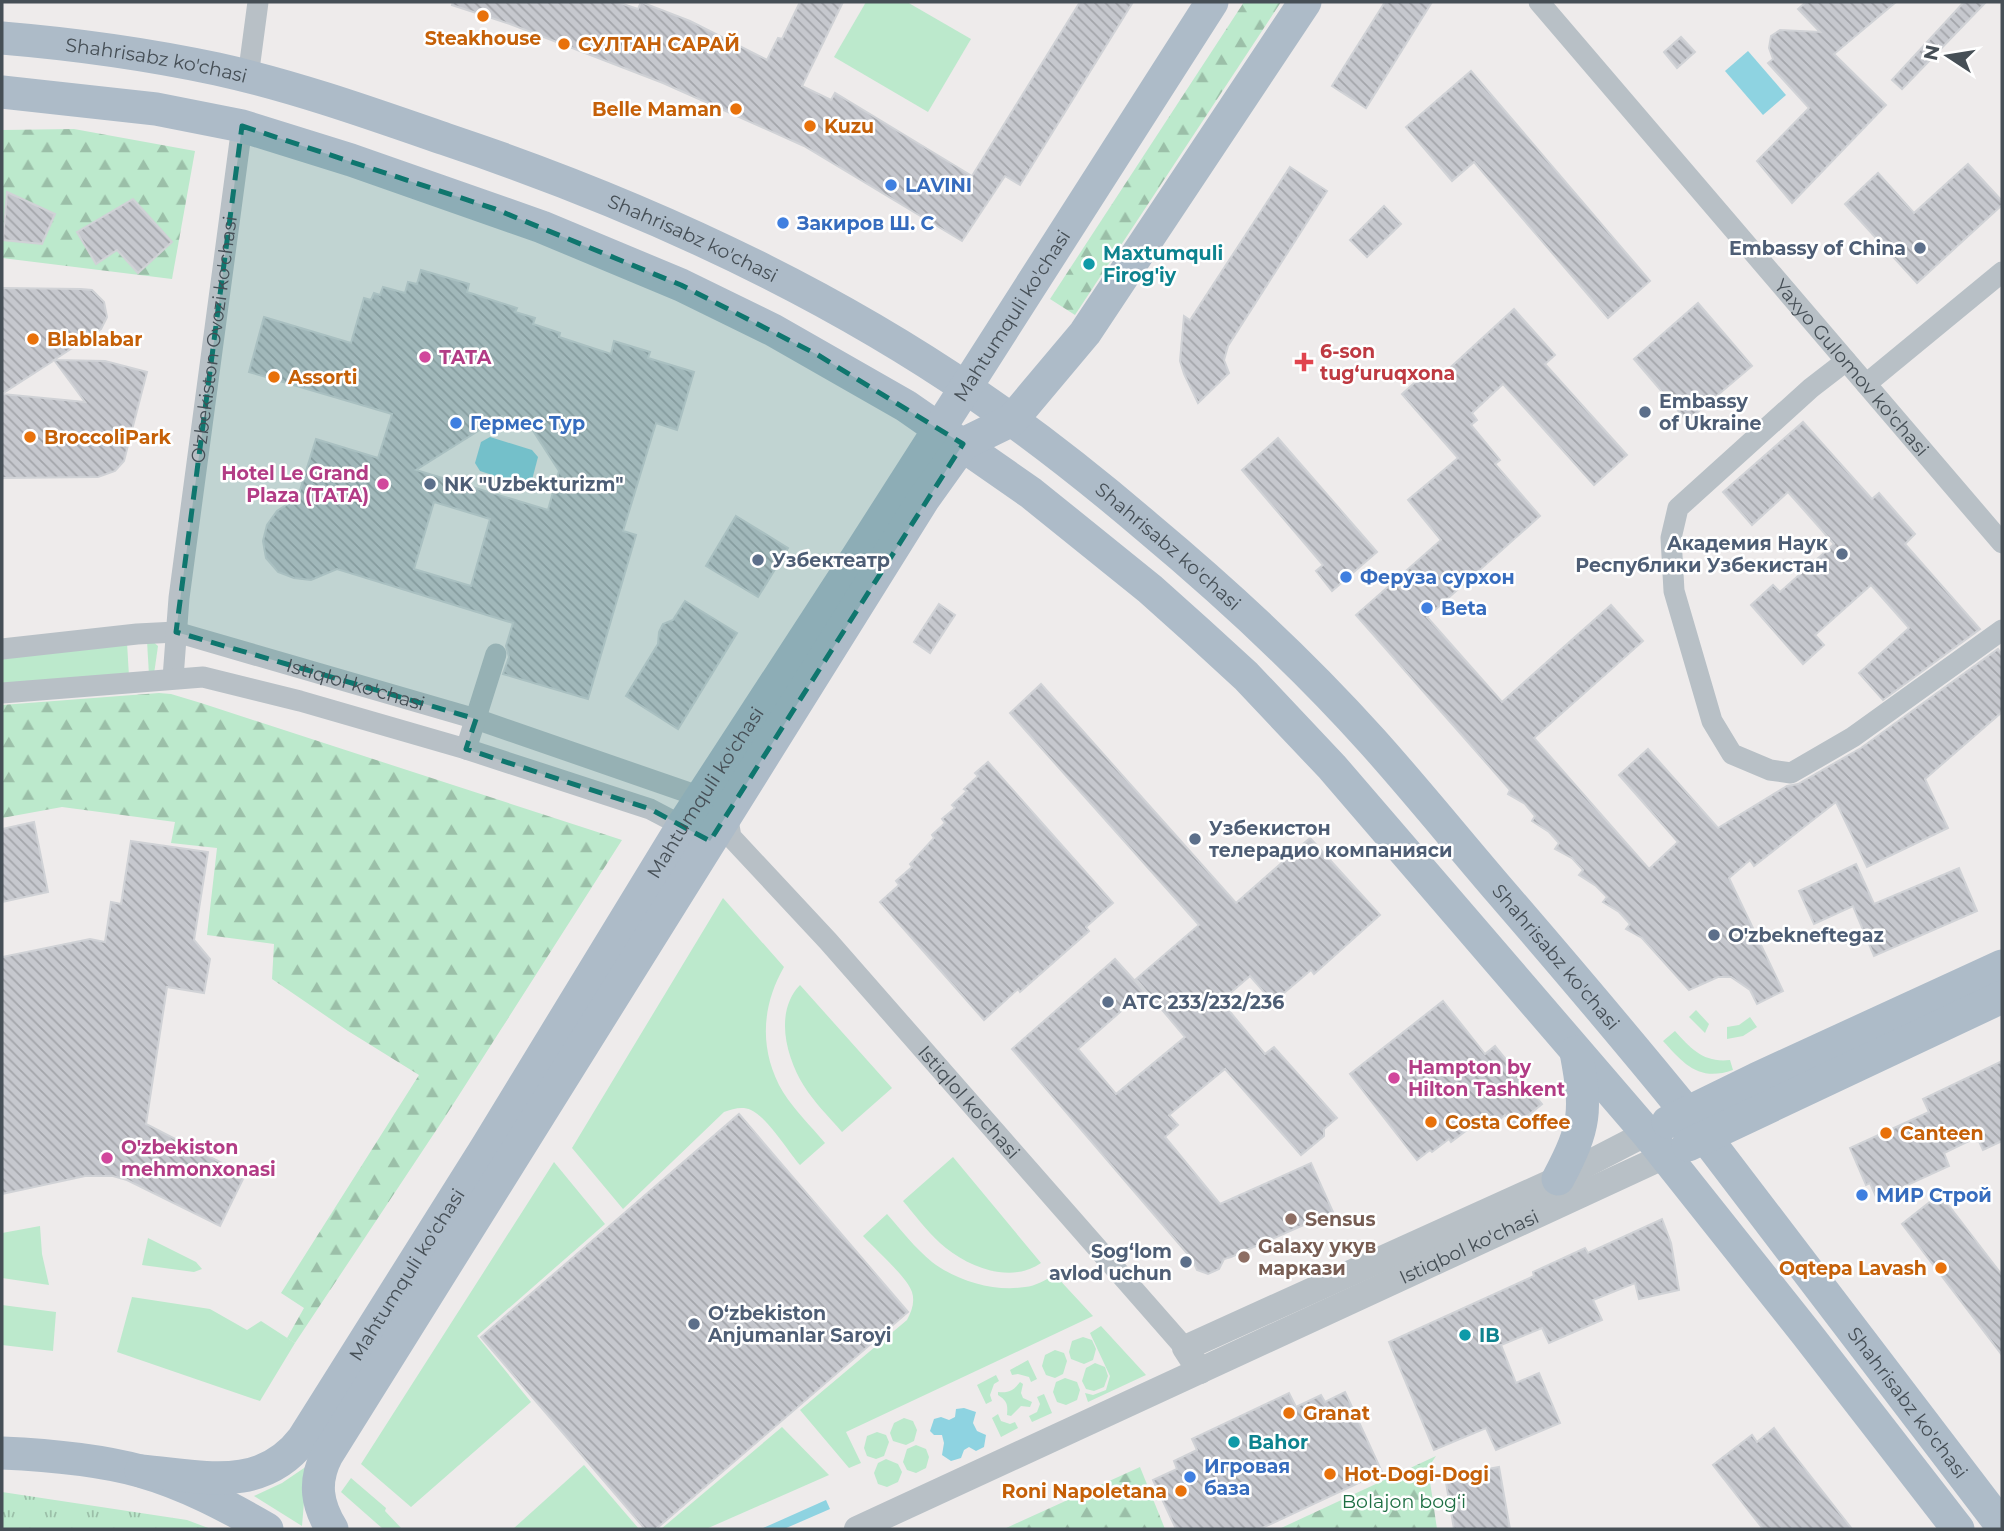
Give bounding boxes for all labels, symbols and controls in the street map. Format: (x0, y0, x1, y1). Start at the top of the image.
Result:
marker: Steakhouse (475, 8, 491, 24)
north arrow (1913, 21, 1983, 91)
place label: Steakhouse (425, 27, 541, 50)
street label: Shahrisabz ko'chasi (64, 33, 250, 88)
place label: СУЛТАН САРАЙ (578, 33, 740, 56)
marker: СУЛТАН САРАЙ (556, 36, 572, 52)
text: N (1919, 43, 1945, 62)
place label: Belle Maman (592, 98, 722, 121)
marker: Belle Maman (728, 101, 744, 117)
place label: Kuzu (824, 115, 874, 138)
marker: Kuzu (802, 118, 818, 134)
place label: LAVINI (905, 174, 972, 197)
marker: LAVINI (883, 177, 899, 193)
street label: Shahrisabz ko'chasi (604, 190, 781, 287)
place label: Закиров Ш. С (796, 212, 935, 235)
street label: O'zbekiston Ovozi ko'chasi (186, 215, 242, 465)
marker: Закиров Ш. С (775, 215, 791, 231)
street label: Mahtumquli ko'chasi (949, 226, 1075, 406)
place label: Embassy of China (1729, 237, 1906, 260)
marker: Embassy of China (1912, 240, 1928, 256)
place label: Maxtumquli Firog'iy (1103, 242, 1223, 287)
marker: Maxtumquli Firog'iy (1081, 256, 1097, 272)
street label: Yaxyo Gulomov ko'chasi (1769, 275, 1933, 461)
place label: Blablabar (47, 328, 142, 351)
marker: Blablabar (25, 331, 41, 347)
place label: 6-son tug‘uruqxona (1320, 340, 1455, 385)
place label: ТАТА (439, 346, 492, 369)
marker: ТАТА (417, 349, 433, 365)
marker: 6-son tug‘uruqxona (1294, 352, 1314, 372)
place label: Assorti (287, 366, 358, 389)
marker: Assorti (266, 369, 282, 385)
place label: Embassy of Ukraine (1659, 390, 1762, 435)
marker: Embassy of Ukraine (1637, 404, 1653, 420)
place label: Гермес Тур (470, 412, 585, 435)
marker: Гермес Тур (448, 415, 464, 431)
place label: BroccoliPark (44, 426, 172, 449)
marker: BroccoliPark (22, 429, 38, 445)
place label: Hotel Le Grand Plaza (TATA) (221, 462, 369, 507)
place label: NK "Uzbekturizm" (444, 473, 624, 496)
marker: Hotel Le Grand Plaza (TATA) (375, 476, 391, 492)
marker: NK "Uzbekturizm" (422, 476, 438, 492)
street label: Shahrisabz ko'chasi (1090, 478, 1245, 615)
place label: Академия Наук Республики Узбекистан (1575, 532, 1829, 577)
marker: Академия Наук Республики Узбекистан (1834, 546, 1850, 562)
place label: Узбектеатр (772, 549, 890, 572)
marker: Узбектеатр (750, 552, 766, 568)
place label: Феруза сурхон (1360, 566, 1515, 589)
marker: Феруза сурхон (1338, 569, 1354, 585)
place label: Beta (1441, 597, 1487, 620)
marker: Beta (1419, 600, 1435, 616)
street label: Istiqlol ko'chasi (284, 654, 428, 716)
street label: Mahtumquli ko'chasi (642, 703, 769, 883)
place label: Узбекистон телерадио компанияси (1209, 817, 1453, 862)
marker: Узбекистон телерадио компанияси (1187, 831, 1203, 847)
street label: Shahrisabz ko'chasi (1487, 880, 1624, 1035)
place label: O'zbekneftegaz (1728, 924, 1884, 947)
marker: O'zbekneftegaz (1706, 927, 1722, 943)
place label: АТС 233/232/236 (1122, 991, 1284, 1014)
marker: АТС 233/232/236 (1100, 994, 1116, 1010)
street label: Istiqlol ko'chasi (913, 1041, 1025, 1164)
place label: Hampton by Hilton Tashkent (1408, 1056, 1565, 1101)
marker: Hampton by Hilton Tashkent (1386, 1070, 1402, 1086)
place label: Costa Coffee (1445, 1111, 1571, 1134)
marker: Costa Coffee (1423, 1114, 1439, 1130)
place label: Canteen (1900, 1122, 1984, 1145)
marker: Canteen (1878, 1125, 1894, 1141)
place label: O'zbekiston mehmonxonasi (121, 1136, 276, 1181)
marker: O'zbekiston mehmonxonasi (99, 1150, 115, 1166)
street label: Mahtumquli ko'chasi (344, 1184, 470, 1365)
place label: МИР Строй (1876, 1184, 1992, 1207)
marker: МИР Строй (1854, 1187, 1870, 1203)
street label: Istiqbol ko'chasi (1396, 1205, 1542, 1289)
place label: Sensus (1305, 1208, 1375, 1231)
marker: Sensus (1283, 1211, 1299, 1227)
place label: Galaxy укув маркази (1258, 1235, 1377, 1280)
place label: Sog‘lom avlod uchun (1049, 1240, 1172, 1285)
marker: Galaxy укув маркази (1236, 1249, 1252, 1265)
marker: Sog‘lom avlod uchun (1178, 1254, 1194, 1270)
place label: Oqtepa Lavash (1779, 1257, 1927, 1280)
marker: Oqtepa Lavash (1933, 1260, 1949, 1276)
place label: O‘zbekiston Anjumanlar Saroyi (707, 1302, 891, 1347)
marker: O‘zbekiston Anjumanlar Saroyi (686, 1316, 702, 1332)
street label: Shahrisabz ko'chasi (1842, 1323, 1973, 1483)
place label: IB (1479, 1324, 1500, 1347)
marker: IB (1457, 1327, 1473, 1343)
place label: Granat (1303, 1402, 1370, 1425)
marker: Granat (1281, 1405, 1297, 1421)
place label: Bahor (1248, 1431, 1308, 1454)
marker: Bahor (1226, 1434, 1242, 1450)
place label: Игровая база (1204, 1455, 1290, 1500)
place label: Hot-Dogi-Dogi (1344, 1463, 1489, 1486)
marker: Hot-Dogi-Dogi (1322, 1466, 1338, 1482)
marker: Игровая база (1182, 1469, 1198, 1485)
place label: Roni Napoletana (1002, 1480, 1167, 1503)
marker: Roni Napoletana (1173, 1483, 1189, 1499)
park label: Bolajon bog‘i (1342, 1490, 1466, 1513)

